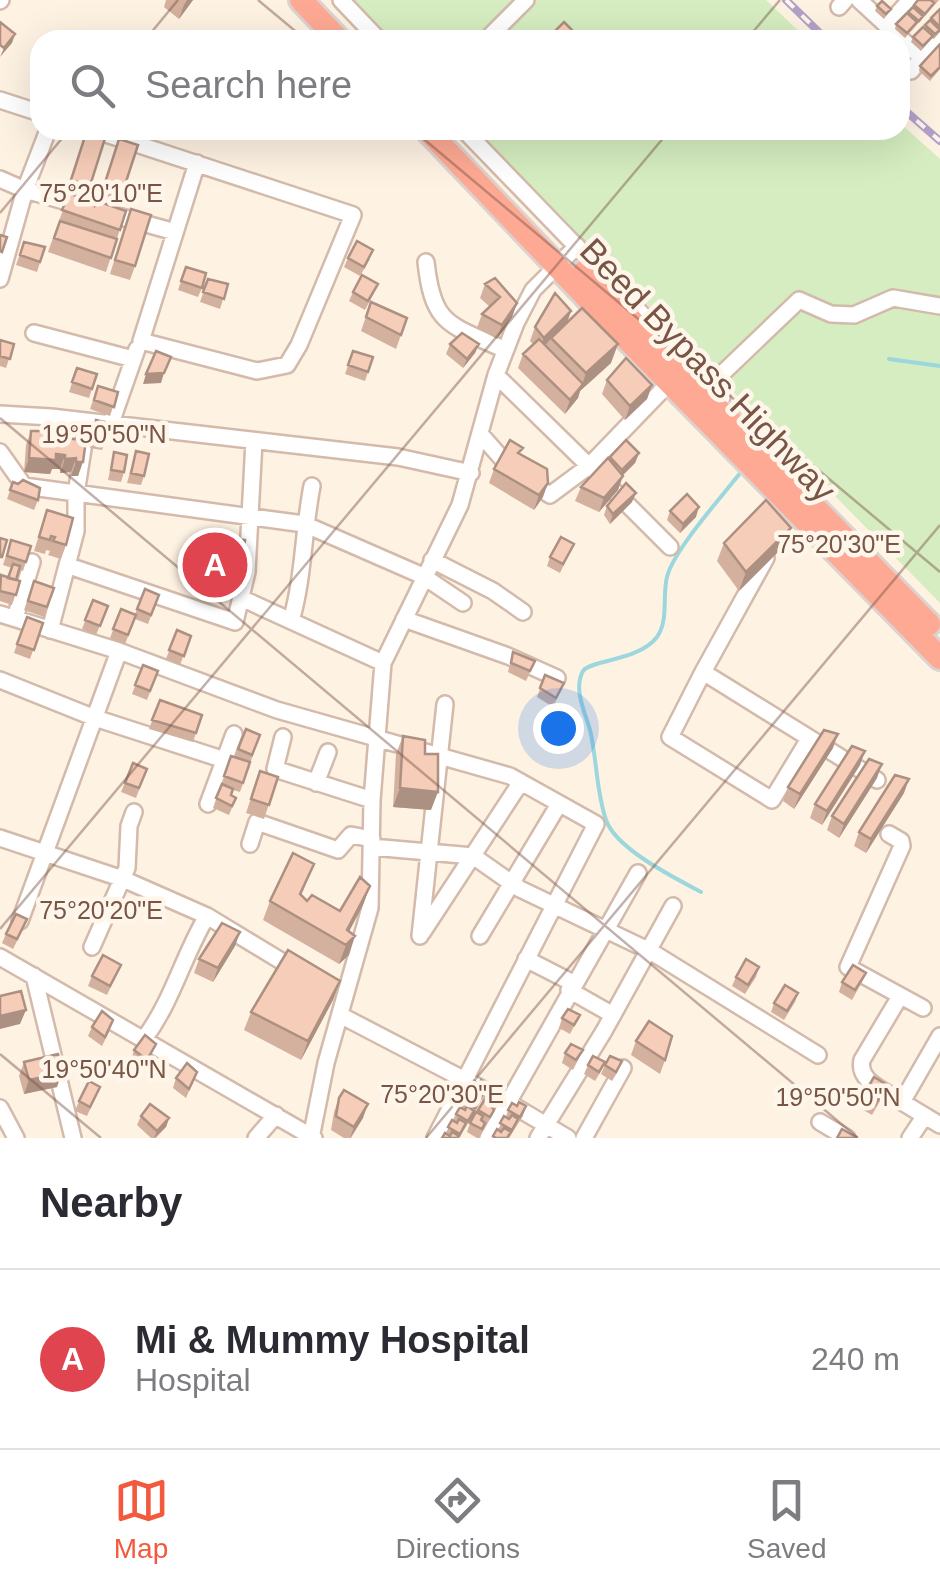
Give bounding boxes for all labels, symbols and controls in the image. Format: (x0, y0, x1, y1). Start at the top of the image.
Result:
search box (30, 30, 910, 140)
icon: search (65, 58, 120, 113)
text: Search here (145, 64, 352, 106)
text: 75°20'10"E (39, 179, 163, 207)
street label: Beed Bypass Highway (573, 230, 844, 510)
text: 19°50'50"N (41, 420, 167, 448)
pin: A (182, 528, 248, 602)
text: 75°20'30"E (777, 530, 901, 558)
your location (533, 703, 584, 754)
text: 75°20'20"E (39, 896, 163, 924)
text: 19°50'40"N (41, 1055, 167, 1083)
text: 75°20'30"E (380, 1080, 504, 1108)
text: 19°50'50"N (775, 1083, 901, 1111)
text: Nearby (40, 1179, 182, 1226)
text: Mi & Mummy Hospital (135, 1319, 530, 1361)
text: A (61, 1341, 84, 1377)
text: 240 m (811, 1341, 900, 1377)
text: Hospital (135, 1362, 251, 1398)
tab: Map (114, 1473, 169, 1565)
tab: Directions (396, 1473, 520, 1565)
tab: Saved (747, 1473, 826, 1565)

